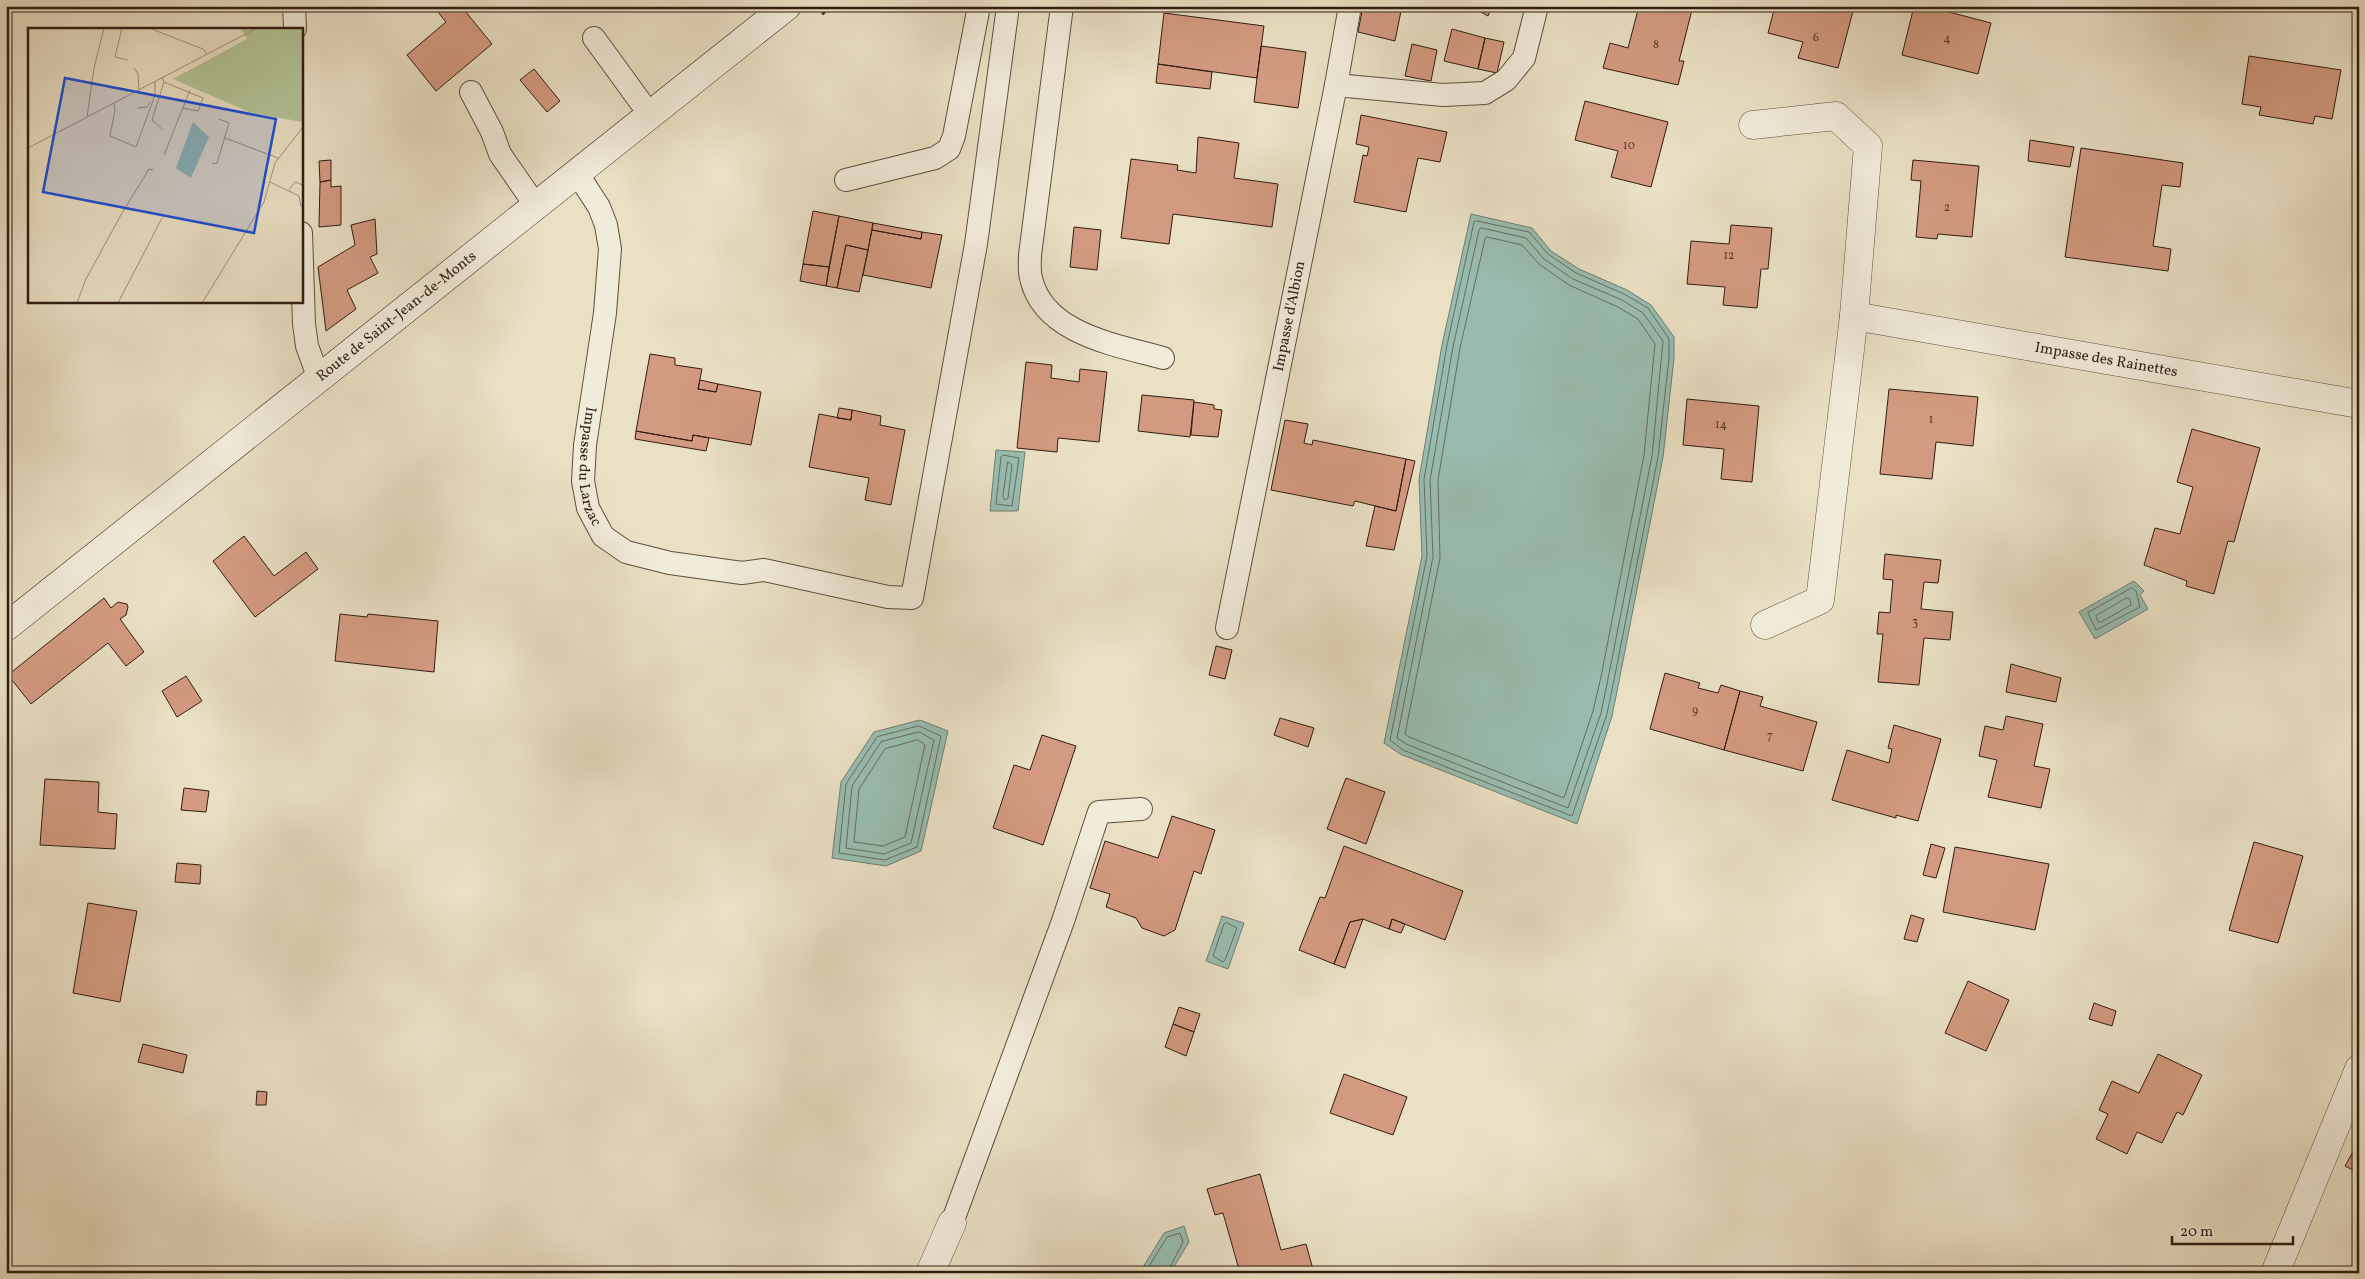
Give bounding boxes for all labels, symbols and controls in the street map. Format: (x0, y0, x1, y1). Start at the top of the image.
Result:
inset map (28, 28, 302, 302)
house number: 6 (1813, 30, 1819, 46)
house number: 4 (1943, 31, 1951, 47)
house number: 8 (1653, 37, 1659, 53)
house number: 10 (1623, 138, 1635, 154)
house number: 2 (1944, 200, 1950, 216)
street label: Route de Saint-Jean-de-Monts (312, 246, 481, 387)
house number: 12 (1723, 248, 1735, 264)
street label: Impasse d'Albion (1268, 259, 1311, 373)
street label: Impasse des Rainettes (2033, 337, 2179, 383)
street label: Impasse du Larzac (573, 405, 607, 530)
house number: 1 (1929, 412, 1933, 428)
house number: 14 (1715, 417, 1727, 433)
house number: 3 (1912, 615, 1918, 631)
house number: 9 (1692, 703, 1698, 719)
house number: 7 (1767, 728, 1773, 744)
scale bar (2172, 1214, 2294, 1246)
text: 20 m (2180, 1222, 2213, 1243)

